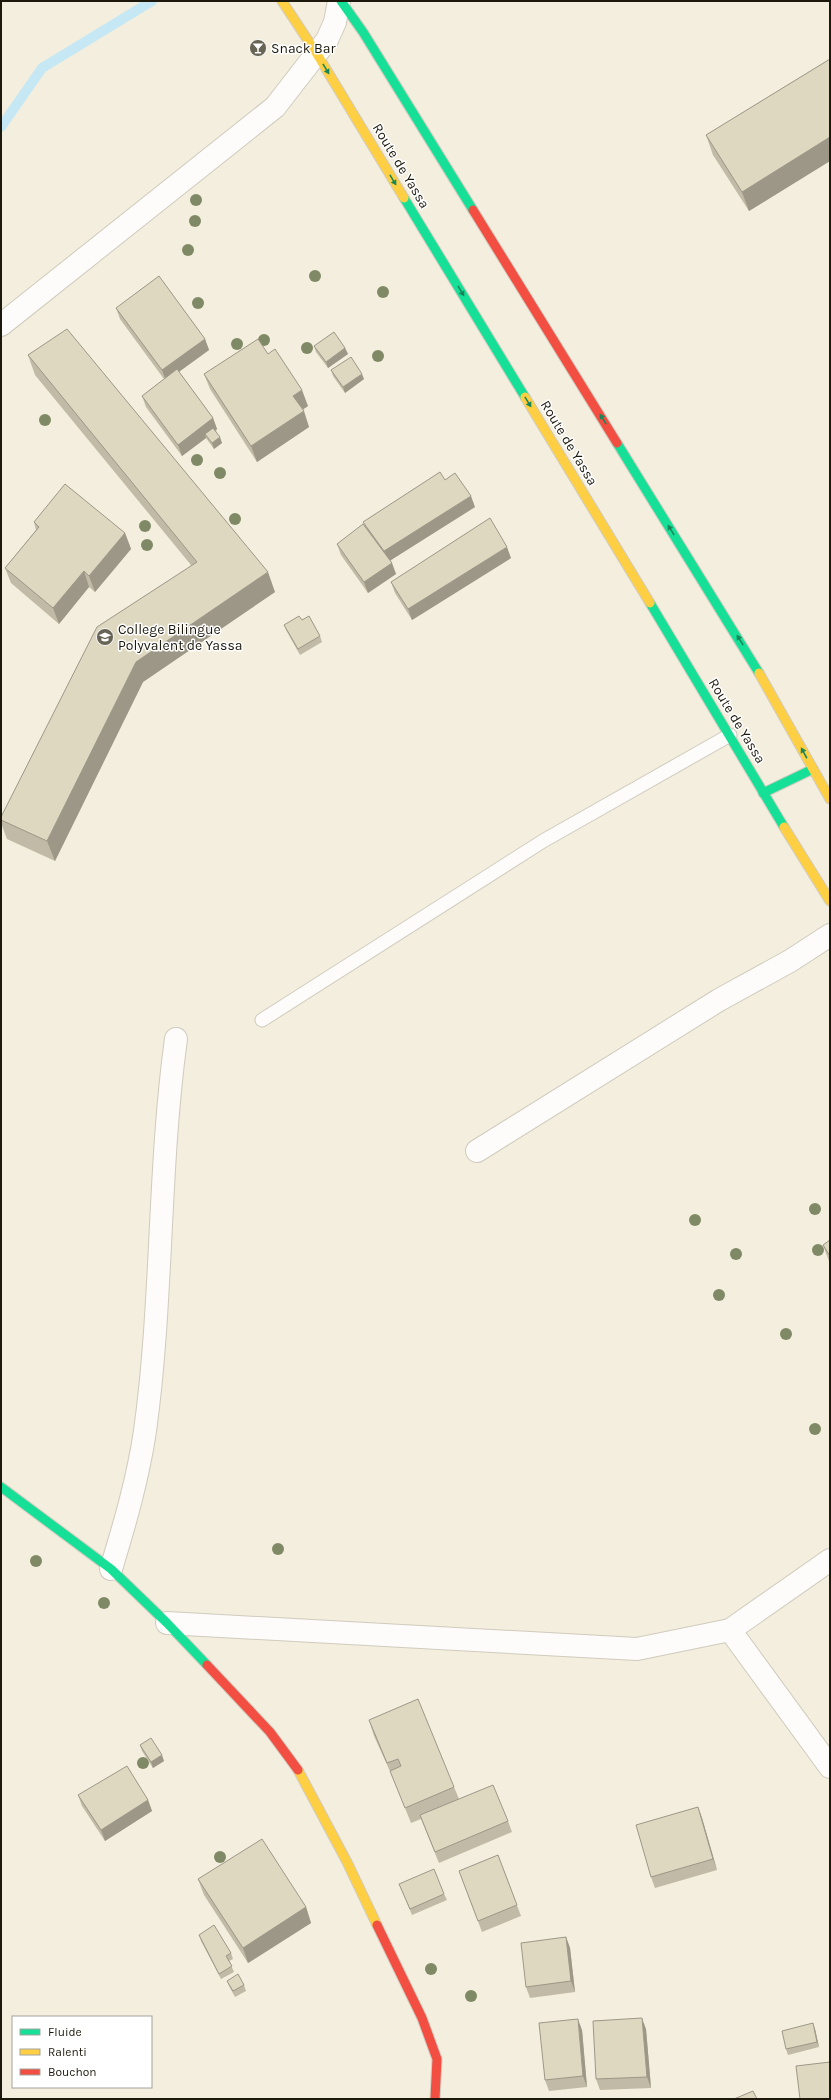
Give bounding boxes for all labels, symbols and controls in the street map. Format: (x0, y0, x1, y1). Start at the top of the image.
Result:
bar icon: Snack Bar (248, 38, 268, 58)
place label: Snack Bar (271, 40, 336, 57)
one-way arrow (322, 64, 330, 74)
street label: Route de Yassa (369, 120, 433, 212)
one-way arrow (390, 174, 397, 186)
one-way arrow (457, 285, 464, 297)
one-way arrow (525, 396, 532, 408)
street label: Route de Yassa (537, 397, 601, 489)
one-way arrow (599, 414, 607, 424)
one-way arrow (668, 524, 675, 536)
place label: College Bilingue Polyvalent de Yassa (118, 621, 243, 654)
school or university icon: College Bilingue Polyvalent de Yassa (95, 627, 115, 647)
one-way arrow (736, 634, 743, 646)
street label: Route de Yassa (705, 675, 769, 767)
one-way arrow (801, 747, 807, 759)
legend (12, 2016, 152, 2088)
text: Fluide (48, 2025, 82, 2039)
text: Ralenti (48, 2045, 87, 2059)
text: Bouchon (48, 2065, 97, 2079)

